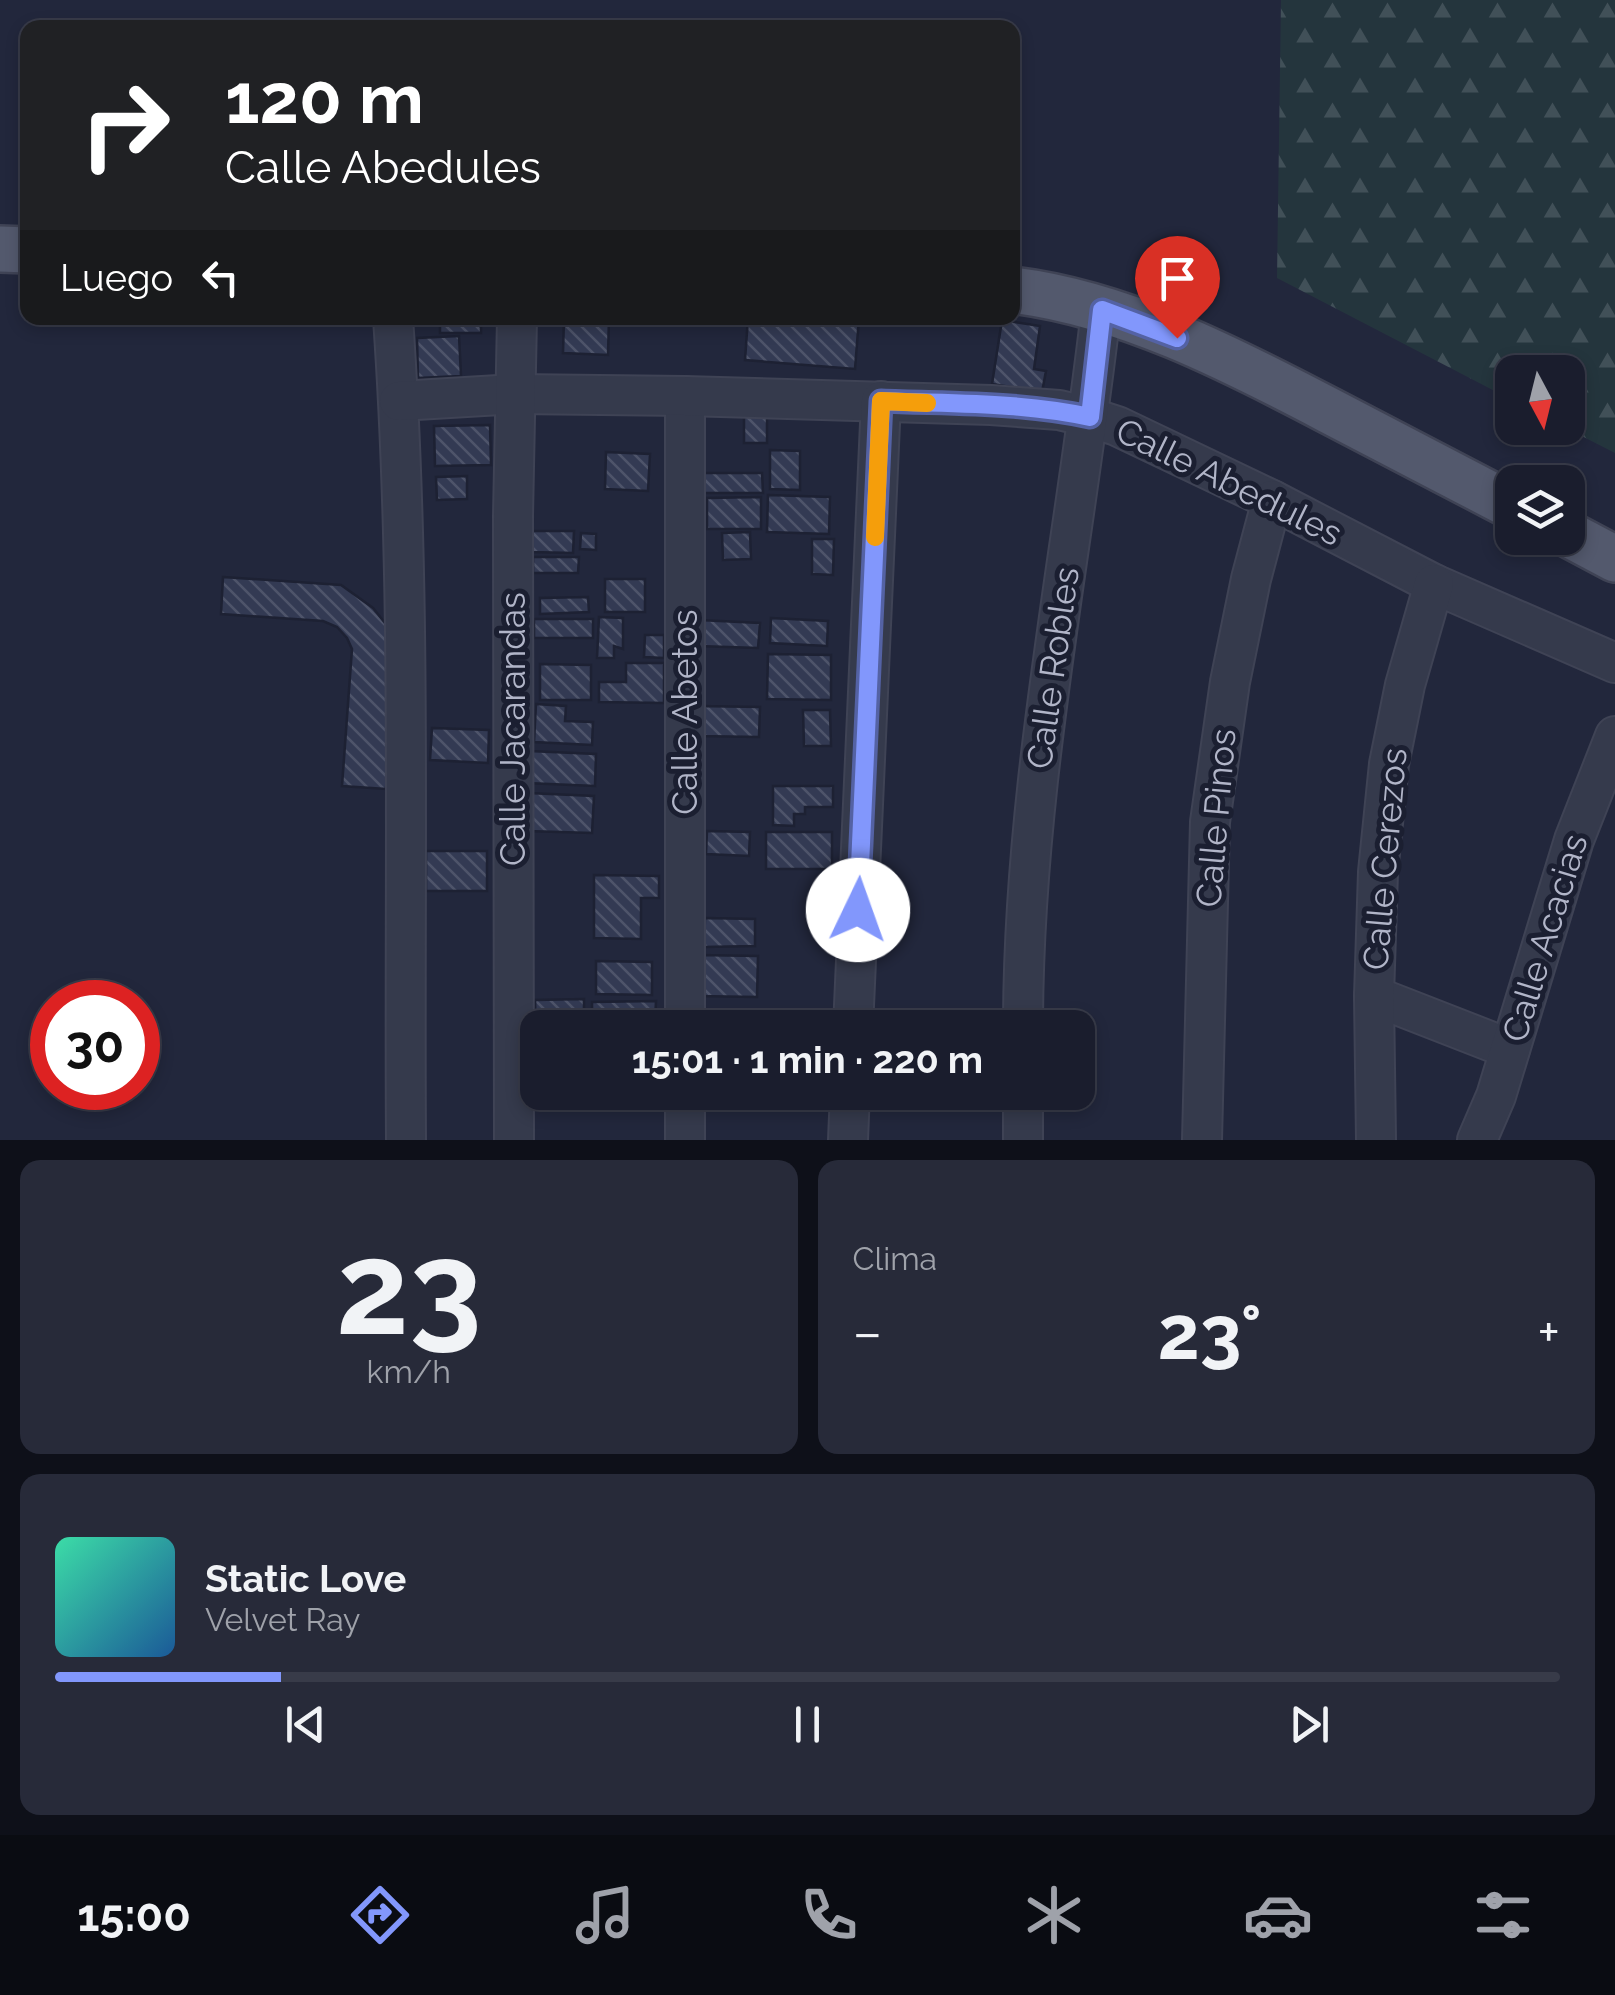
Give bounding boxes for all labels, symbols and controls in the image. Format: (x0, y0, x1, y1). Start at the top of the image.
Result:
text: 120 m (225, 57, 424, 139)
icon: right (60, 60, 190, 190)
text: Calle Abedules (225, 141, 541, 194)
pin (1135, 236, 1220, 339)
icon: left (193, 250, 248, 305)
icon: arrive (1150, 251, 1205, 306)
text: Luego (60, 255, 173, 300)
north arrow (1495, 355, 1585, 445)
map controls (1495, 355, 1585, 555)
street label: Calle Abedules (1110, 409, 1349, 554)
button: layers (1495, 465, 1585, 555)
street label: Calle Robles (1018, 564, 1087, 771)
street label: Calle Jacarandas (492, 592, 533, 866)
street label: Calle Abetos (664, 609, 705, 815)
street label: Calle Pinos (1187, 727, 1244, 909)
street label: Calle Cerezos (1354, 746, 1415, 972)
street label: Calle Acacias (1494, 829, 1596, 1047)
position arrow (806, 858, 910, 962)
speed limit sign: 30 (30, 980, 160, 1110)
text: 15:01 · 1 min · 220 m (632, 1037, 983, 1082)
text: 23 (336, 1212, 482, 1364)
text: Clima (853, 1240, 937, 1277)
text: 23° (1158, 1288, 1262, 1377)
text: − (853, 1300, 882, 1365)
text: + (1537, 1300, 1560, 1365)
text: km/h (367, 1353, 451, 1390)
text: Static Love (205, 1556, 406, 1601)
text: Velvet Ray (205, 1601, 360, 1638)
icon: previous (278, 1697, 333, 1752)
icon: pause (780, 1697, 835, 1752)
icon: next (1282, 1697, 1337, 1752)
icon: directions (345, 1880, 415, 1950)
icon: music (570, 1880, 640, 1950)
icon: phone (794, 1880, 864, 1950)
icon: climate (1019, 1880, 1089, 1950)
icon: car (1243, 1880, 1313, 1950)
icon: filters (1468, 1880, 1538, 1950)
text: 15:00 (77, 1889, 191, 1942)

